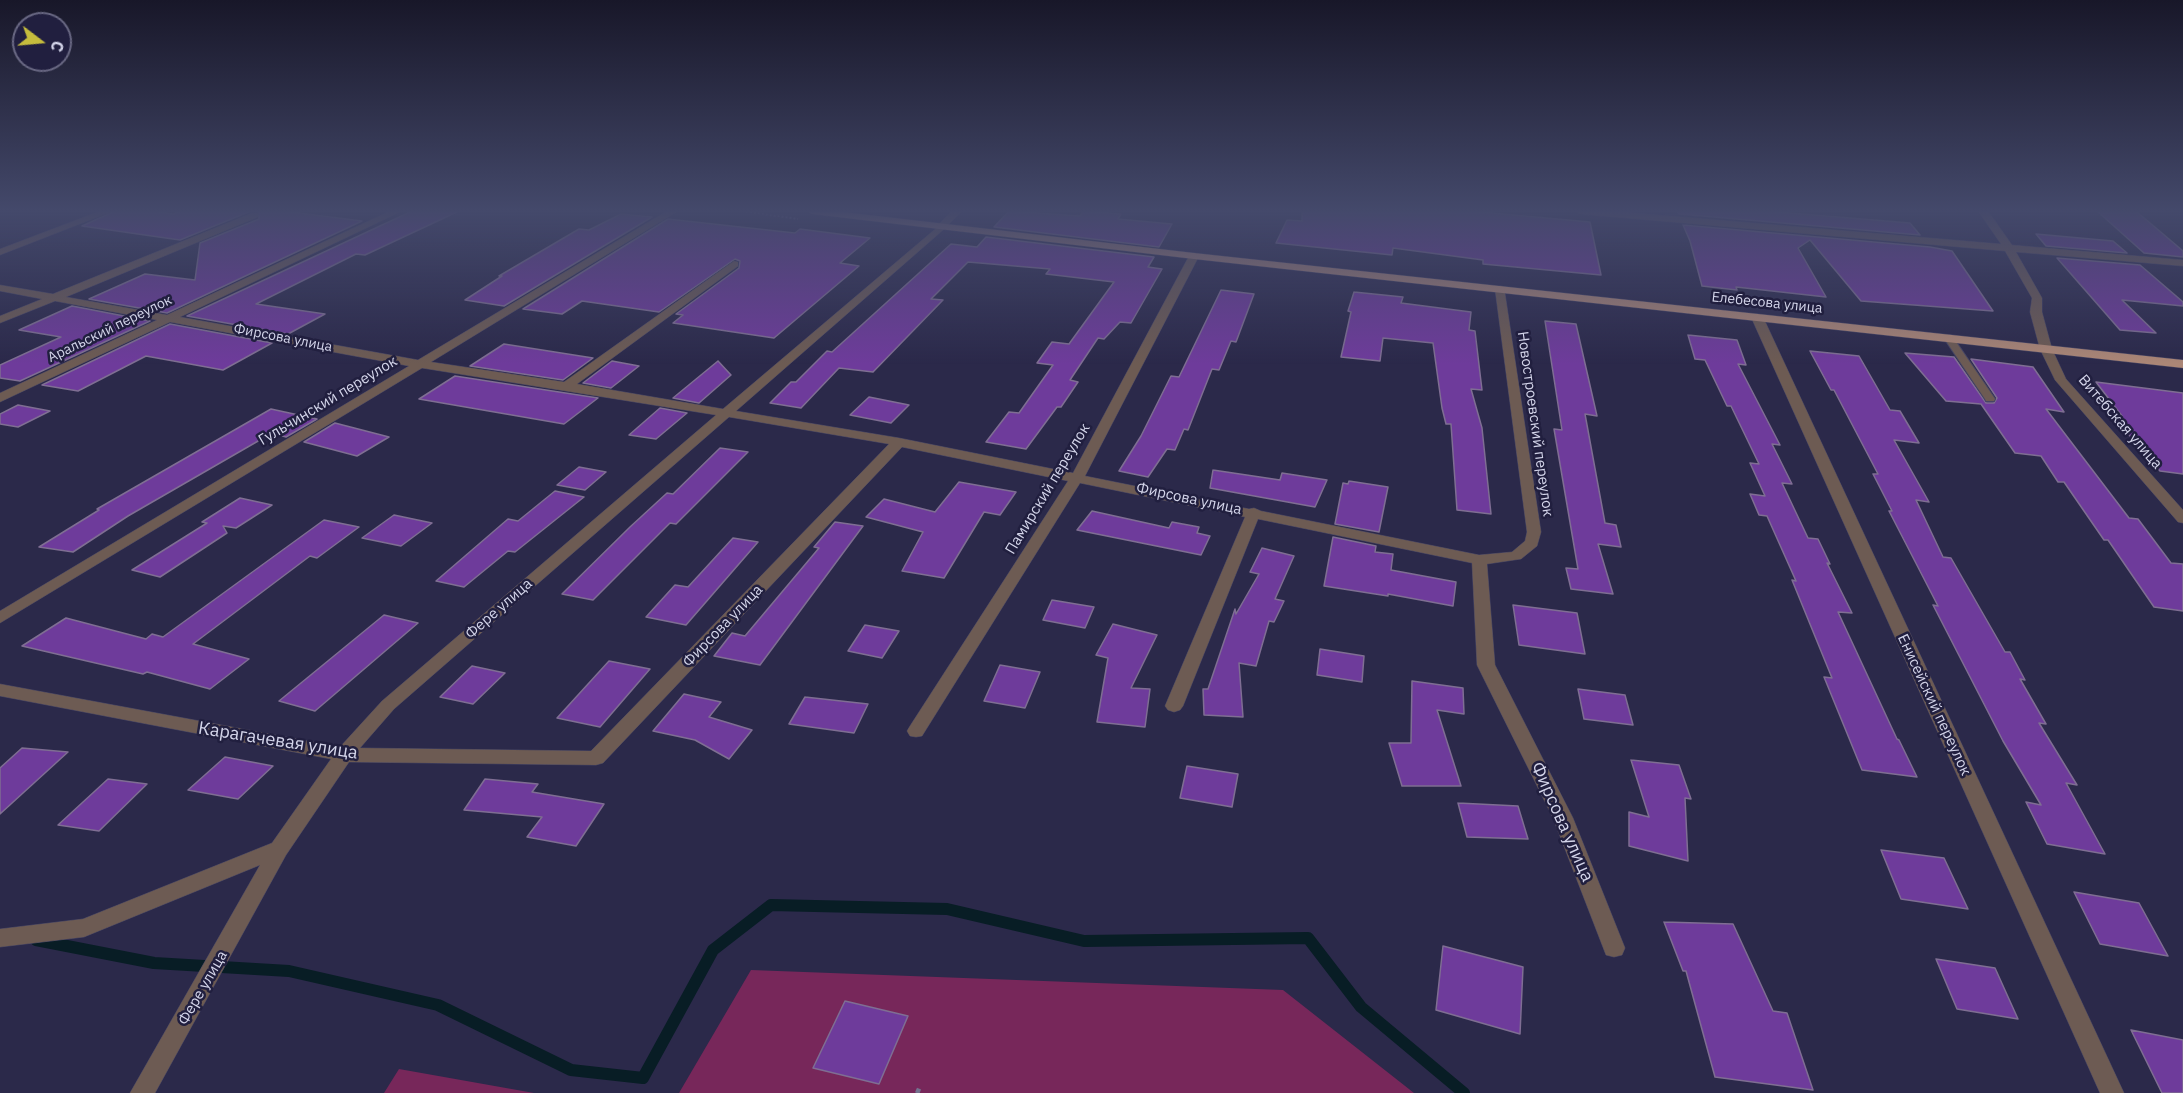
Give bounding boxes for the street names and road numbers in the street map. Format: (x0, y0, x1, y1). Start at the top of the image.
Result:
street label: Елебесова улица (1711, 289, 1823, 317)
street label: Аральский переулок (45, 292, 175, 366)
street label: Фирсова улица (232, 320, 334, 356)
street label: Новостроевский переулок (1513, 330, 1557, 518)
street label: Гульчинский переулок (255, 352, 401, 450)
street label: Витебская улица (2074, 371, 2166, 473)
street label: Памирский переулок (1002, 420, 1094, 558)
street label: Фирсова улица (1135, 479, 1243, 519)
street label: Фере улица (462, 575, 536, 643)
street label: Фирсова улица (679, 581, 767, 671)
street label: Енисейский переулок (1893, 631, 1975, 779)
street label: Карагачевая улица (197, 718, 359, 764)
street label: Фирсова улица (1526, 759, 1598, 885)
street label: Фере улица (174, 948, 232, 1028)

